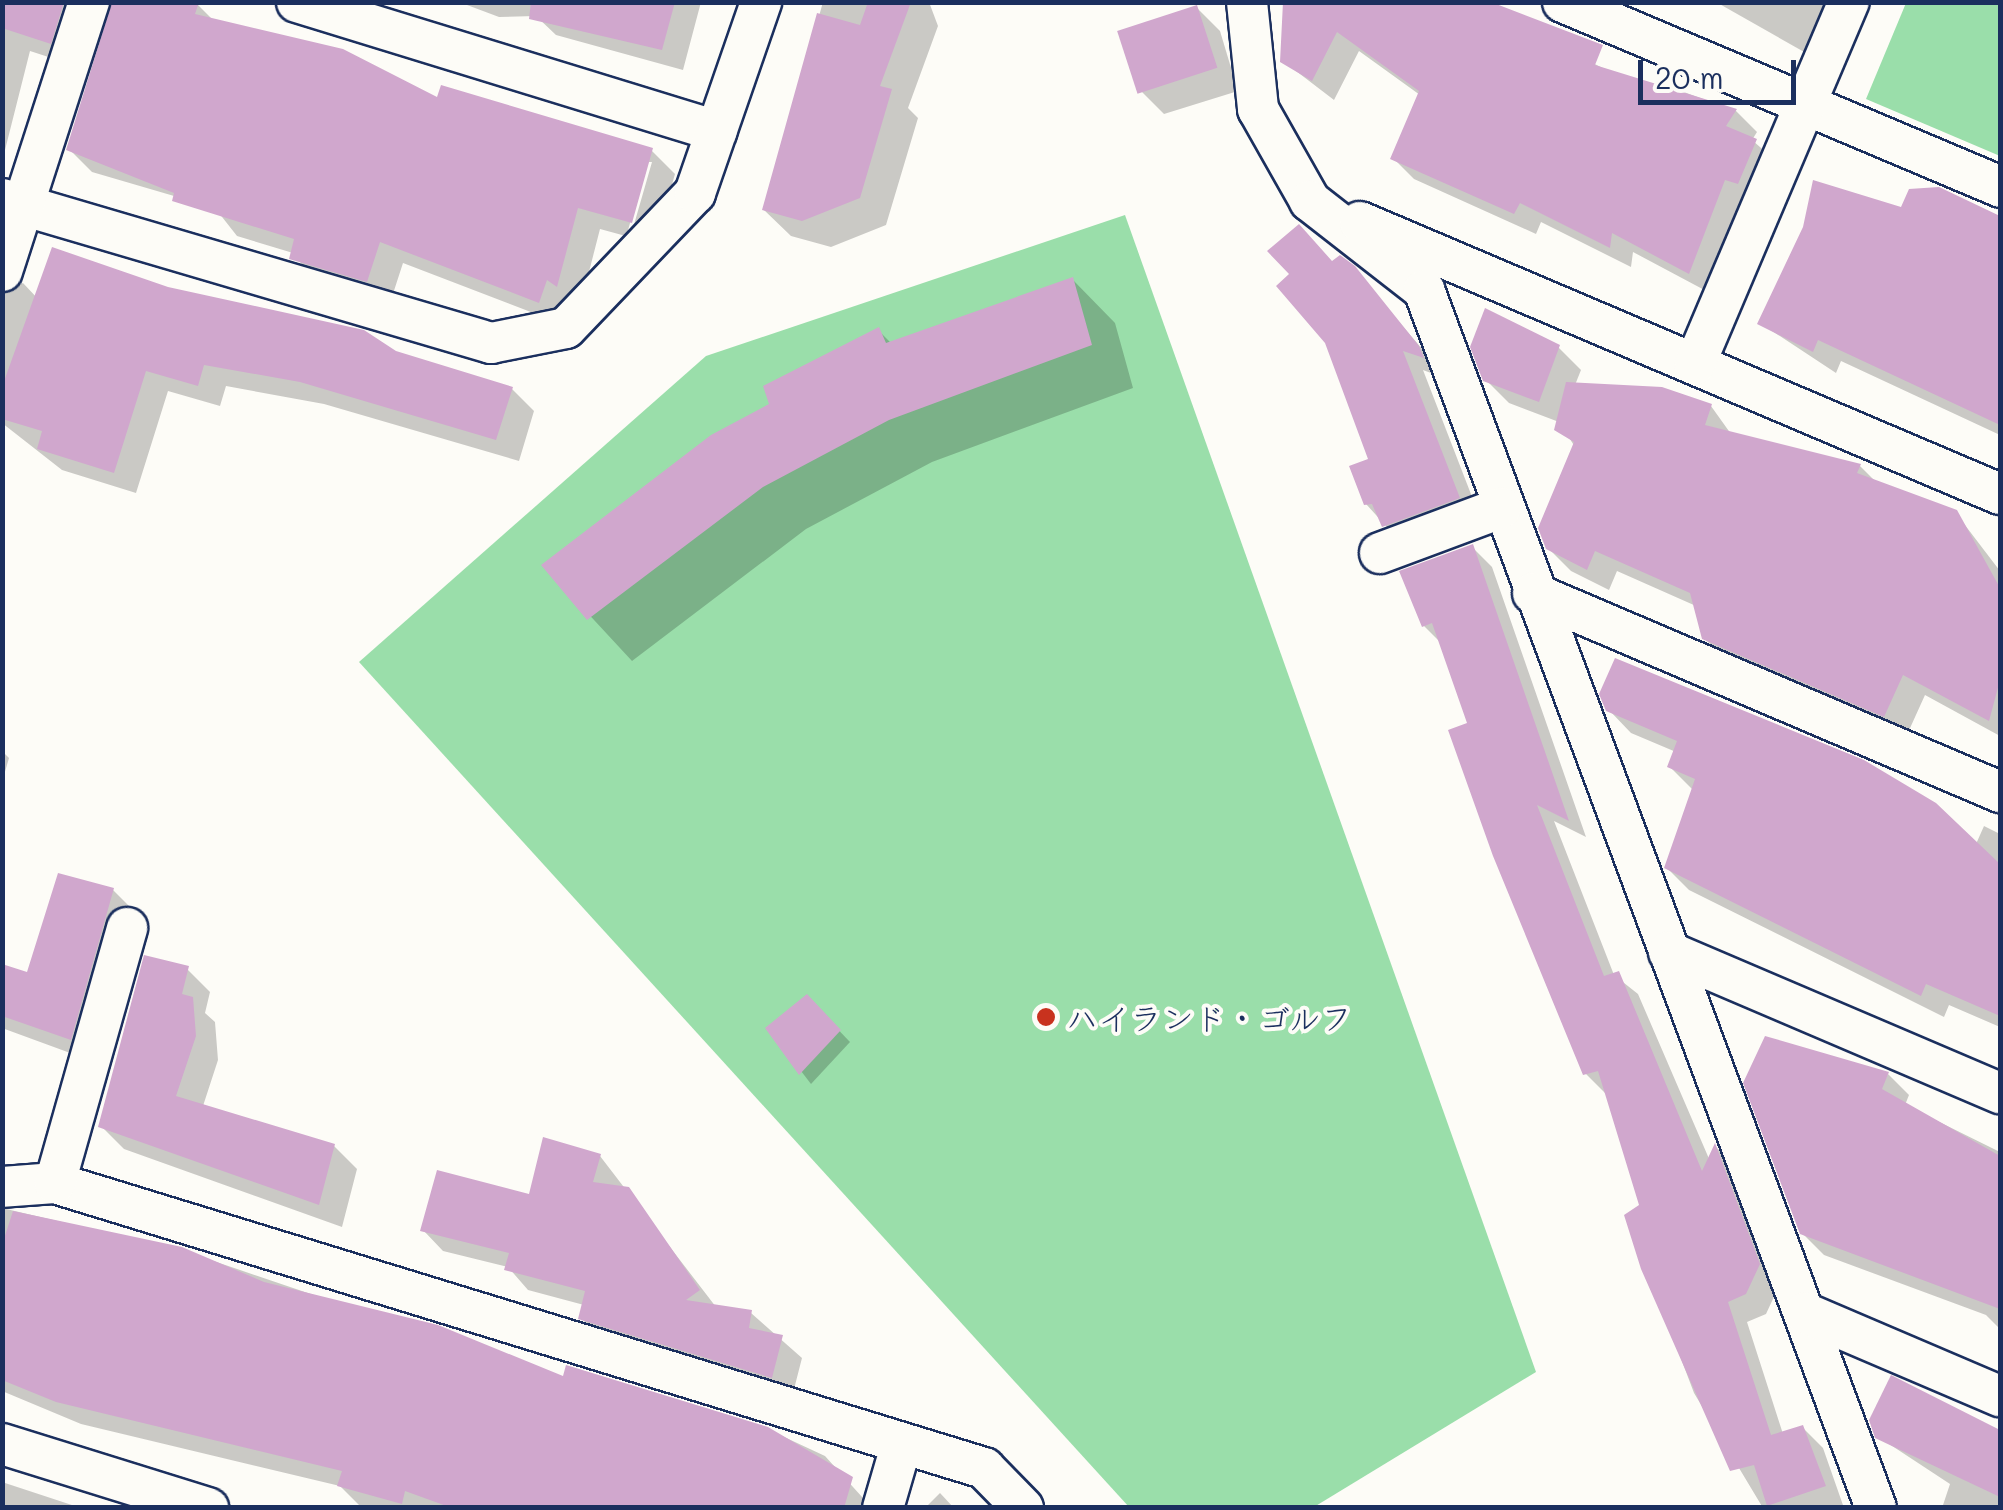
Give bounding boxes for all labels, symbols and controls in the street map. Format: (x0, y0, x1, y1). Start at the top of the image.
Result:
scale bar (1643, 40, 1800, 102)
text: 20 m (1655, 57, 1724, 97)
place label: ハイランド・ゴルフ (1066, 998, 1354, 1036)
marker: ハイランド・ゴルフ (1035, 1006, 1057, 1028)

